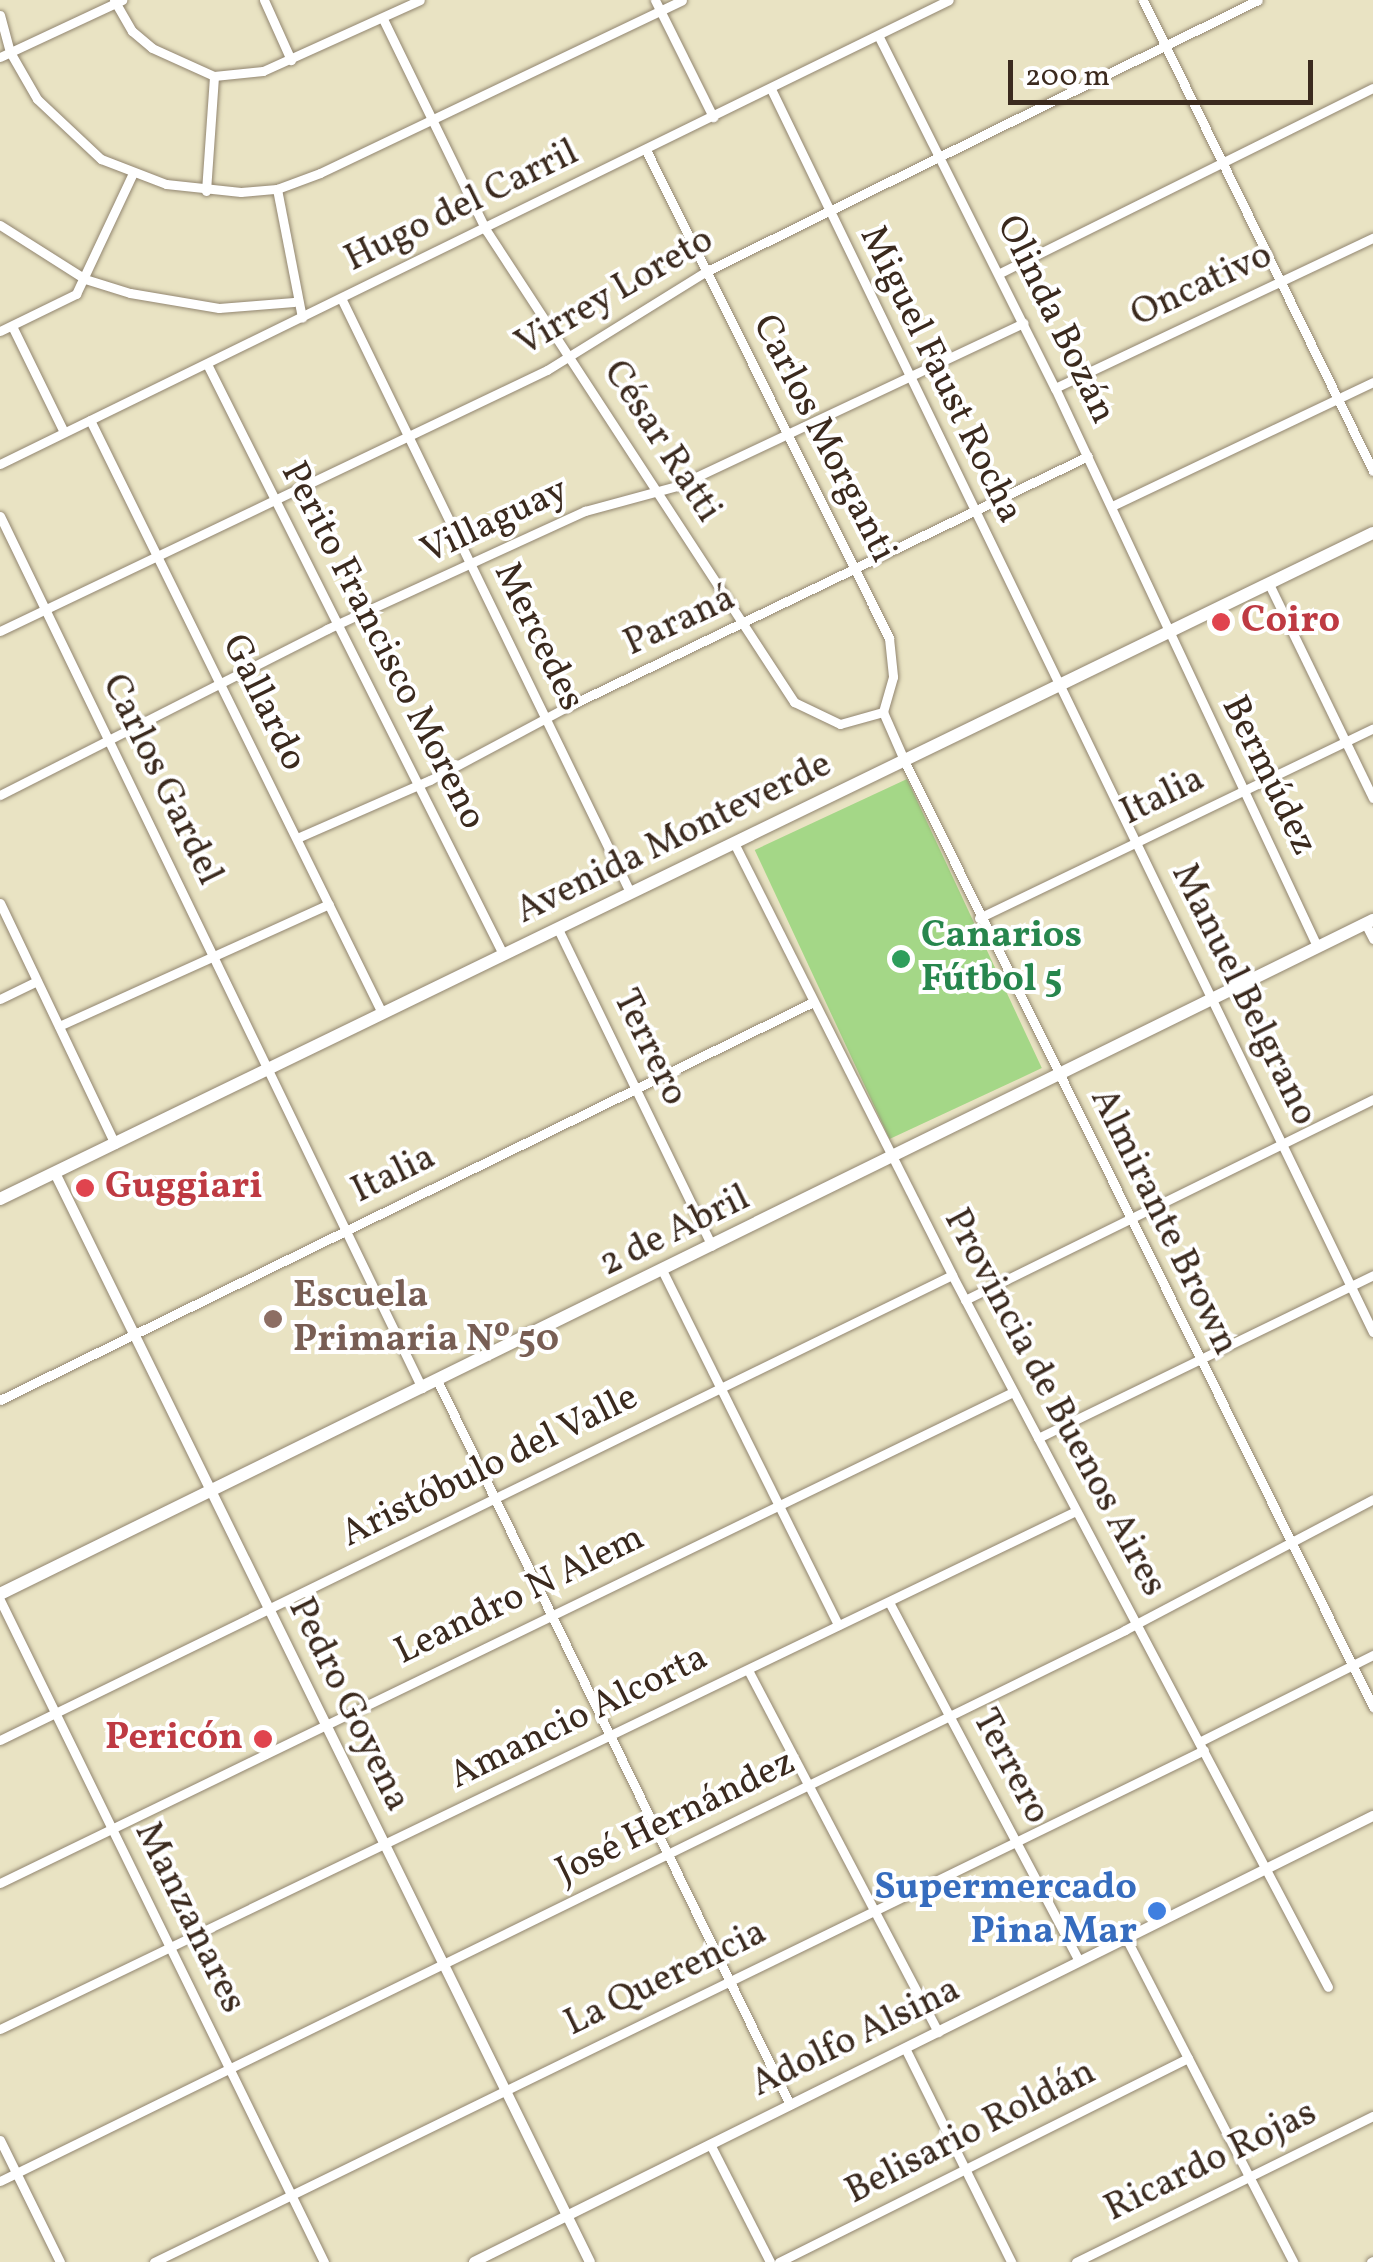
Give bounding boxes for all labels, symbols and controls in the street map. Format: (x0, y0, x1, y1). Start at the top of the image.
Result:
scale bar (1013, 40, 1318, 102)
text: 200 m (1025, 56, 1110, 98)
street label: Hugo del Carril (338, 131, 586, 283)
street label: Olinda Bozán (985, 209, 1125, 431)
street label: Virrey Loreto (508, 218, 722, 368)
street label: Miguel Faust Rocha (848, 219, 1032, 531)
street label: Oncativo (1124, 234, 1280, 338)
street label: Carlos Morganti (741, 308, 905, 570)
street label: César Ratti (592, 353, 730, 531)
street label: Perito Francisco Moreno (269, 455, 495, 837)
street label: Villaguay (414, 468, 576, 576)
street label: Mercedes (483, 555, 593, 719)
street label: Paraná (617, 577, 743, 667)
place label: Coiro (1241, 599, 1340, 645)
marker: Coiro (1210, 611, 1232, 633)
street label: Gallardo (211, 627, 315, 779)
street label: Carlos Gardel (90, 667, 232, 893)
street label: Bermúdez (1210, 689, 1326, 863)
street label: Avenida Monteverde (509, 743, 839, 935)
street label: Italia (1114, 757, 1212, 837)
street label: Manuel Belgrano (1160, 857, 1326, 1133)
place label: Canarios Fútbol 5 (921, 914, 1082, 1004)
marker: Canarios Fútbol 5 (890, 948, 912, 970)
street label: Terrero (601, 982, 697, 1114)
street label: Almirante Brown (1079, 1081, 1247, 1363)
street label: Italia (345, 1135, 443, 1215)
place label: Guggiari (105, 1165, 263, 1211)
street label: 2 de Abril (593, 1176, 757, 1288)
marker: Guggiari (74, 1177, 96, 1199)
street label: Provincia de Buenos Aires (932, 1201, 1176, 1605)
place label: Escuela Primaria Nº 50 (293, 1274, 559, 1364)
marker: Escuela Primaria Nº 50 (262, 1308, 284, 1330)
street label: Aristóbulo del Valle (334, 1375, 646, 1559)
street label: Leandro N Alem (388, 1516, 652, 1676)
street label: Pedro Goyena (277, 1591, 419, 1819)
street label: Amancio Alcorta (442, 1636, 716, 1800)
street label: Terrero (961, 1702, 1059, 1832)
place label: Pericón (105, 1716, 243, 1762)
marker: Pericón (252, 1728, 274, 1750)
street label: José Hernández (549, 1741, 803, 1895)
street label: Manzanares (123, 1815, 255, 2021)
place label: Supermercado Pina Mar (874, 1866, 1137, 1956)
marker: Supermercado Pina Mar (1146, 1900, 1168, 1922)
street label: La Querencia (558, 1911, 774, 2047)
street label: Adolfo Alsina (744, 1968, 968, 2108)
street label: Belisario Roldán (838, 2050, 1104, 2216)
street label: Ricardo Rojas (1098, 2091, 1324, 2233)

